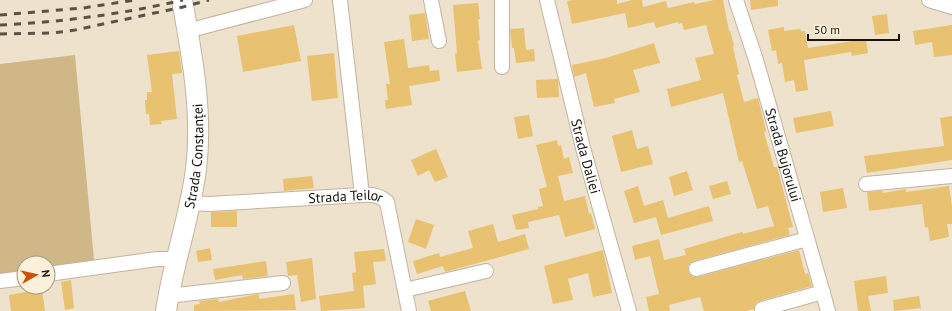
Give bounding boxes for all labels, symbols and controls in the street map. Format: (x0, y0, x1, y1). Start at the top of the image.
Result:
scale bar (808, 16, 899, 42)
text: 50 m (814, 22, 840, 37)
street label: Strada Constanței (180, 103, 207, 210)
street label: Strada Bujorului (761, 106, 805, 204)
street label: Strada Daliei (567, 117, 604, 196)
street label: Strada Teilor (308, 186, 387, 207)
north arrow (16, 255, 56, 295)
text: N (38, 269, 53, 278)

